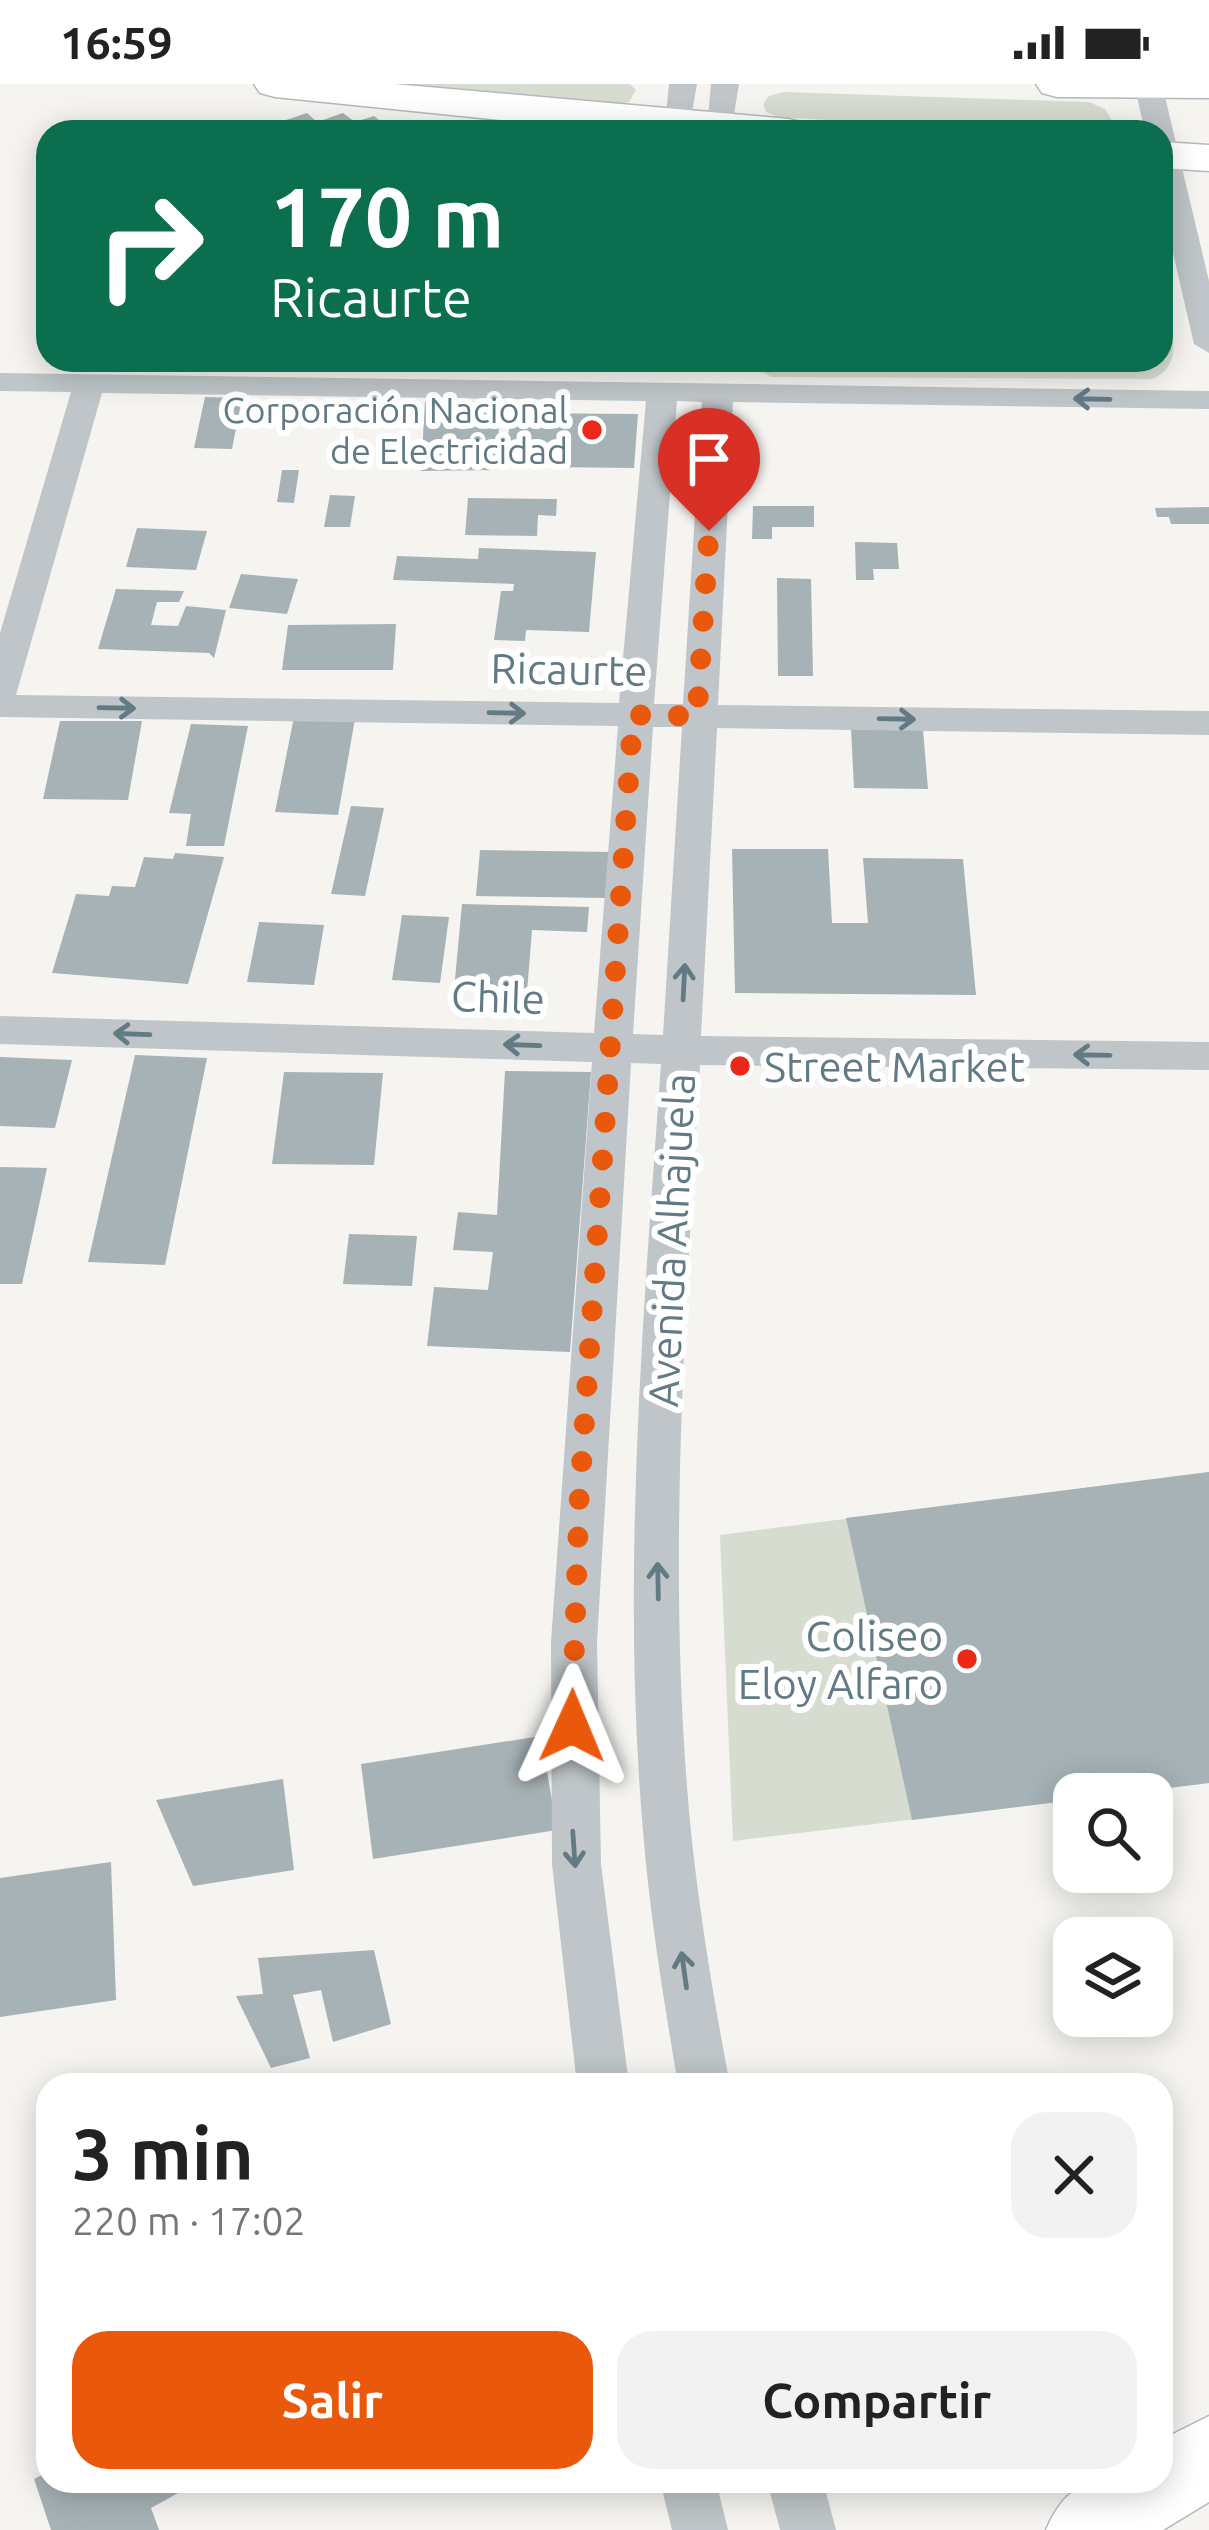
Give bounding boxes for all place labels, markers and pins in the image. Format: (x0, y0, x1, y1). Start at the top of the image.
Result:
place label: Corporación Nacional de Electricidad (222, 389, 568, 471)
pin (658, 408, 760, 531)
marker: Corporación Nacional de Electricidad (579, 417, 605, 443)
place label: Street Market (764, 1043, 1025, 1090)
marker: Street Market (727, 1053, 753, 1079)
place label: Coliseo Eloy Alfaro (738, 1612, 943, 1707)
marker: Coliseo Eloy Alfaro (954, 1646, 980, 1672)

